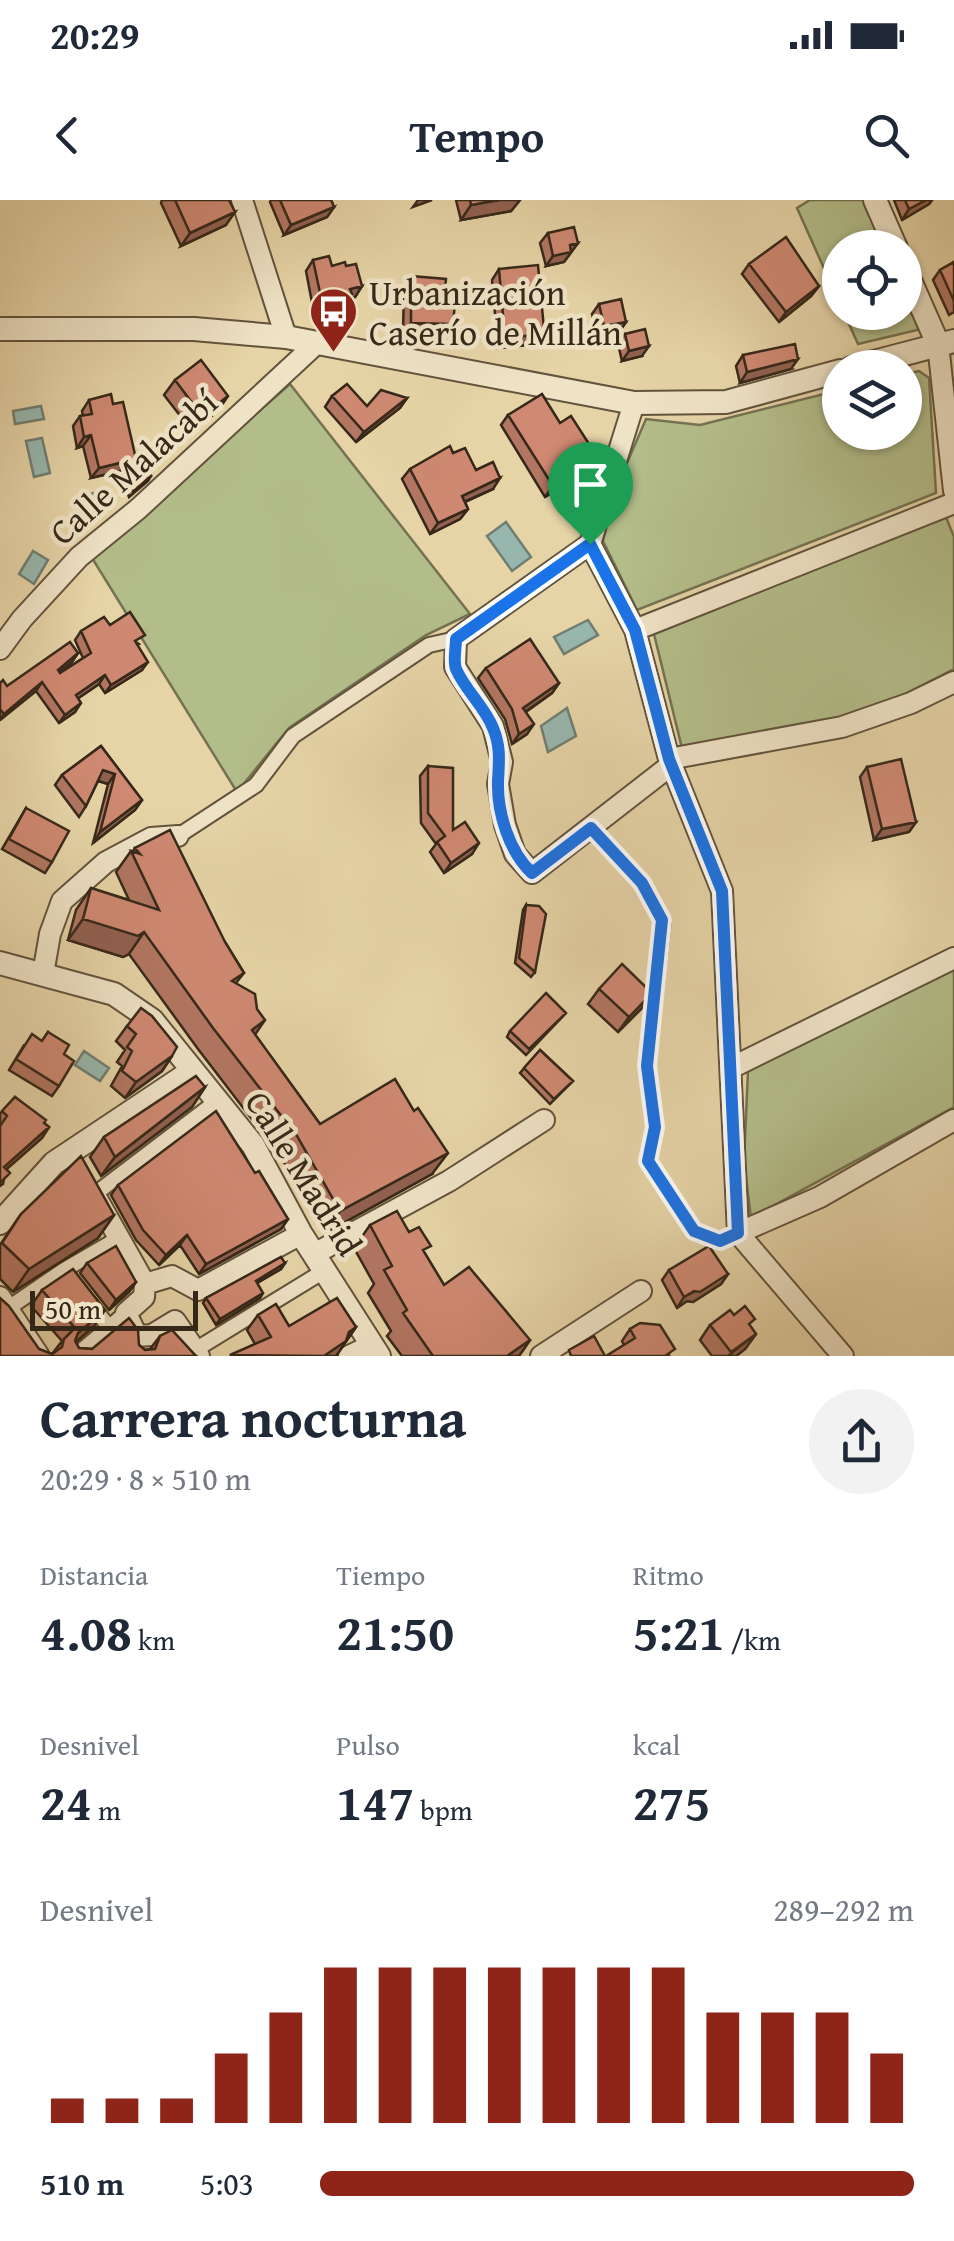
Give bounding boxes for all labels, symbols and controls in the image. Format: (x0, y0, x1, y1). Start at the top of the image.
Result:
text: 20:29 (50, 7, 140, 63)
text: Tempo (410, 103, 545, 168)
icon: back (40, 108, 95, 163)
icon: search (859, 108, 914, 163)
map controls (822, 230, 922, 450)
button: locate (822, 230, 922, 330)
place label: Urbanización Caserío de Millán (369, 267, 622, 358)
bus stop icon: Urbanización Caserío de Millán (308, 286, 360, 354)
button: layers (822, 350, 922, 450)
street label: Calle Malacabí (38, 377, 229, 557)
pin (548, 442, 633, 545)
icon: arrive (563, 457, 618, 512)
street label: Calle Madrid (233, 1081, 375, 1266)
scale bar (30, 1286, 198, 1330)
text: 50 m (45, 1288, 101, 1329)
text: Carrera nocturna (40, 1377, 467, 1457)
button: share (809, 1389, 914, 1494)
text: 20:29 · 8 × 510 m (40, 1455, 251, 1502)
text: Distancia (40, 1554, 148, 1595)
text: Tiempo (336, 1554, 425, 1595)
text: Ritmo (633, 1554, 704, 1595)
text: 4.08 (40, 1595, 132, 1668)
text: 21:50 (336, 1595, 454, 1668)
text: 5:21 (633, 1595, 725, 1668)
text: km (132, 1619, 175, 1660)
text: /km (725, 1619, 781, 1660)
text: Desnivel (40, 1724, 139, 1765)
text: Pulso (336, 1724, 400, 1765)
text: kcal (633, 1724, 680, 1765)
text: 24 (40, 1765, 92, 1838)
text: 147 (336, 1765, 414, 1838)
text: 275 (633, 1765, 710, 1838)
text: m (92, 1789, 121, 1830)
text: bpm (414, 1789, 473, 1830)
text: Desnivel (40, 1886, 153, 1933)
text: 289–292 m (773, 1886, 914, 1933)
text: 510 m (40, 2160, 124, 2207)
text: 5:03 (200, 2160, 254, 2207)

